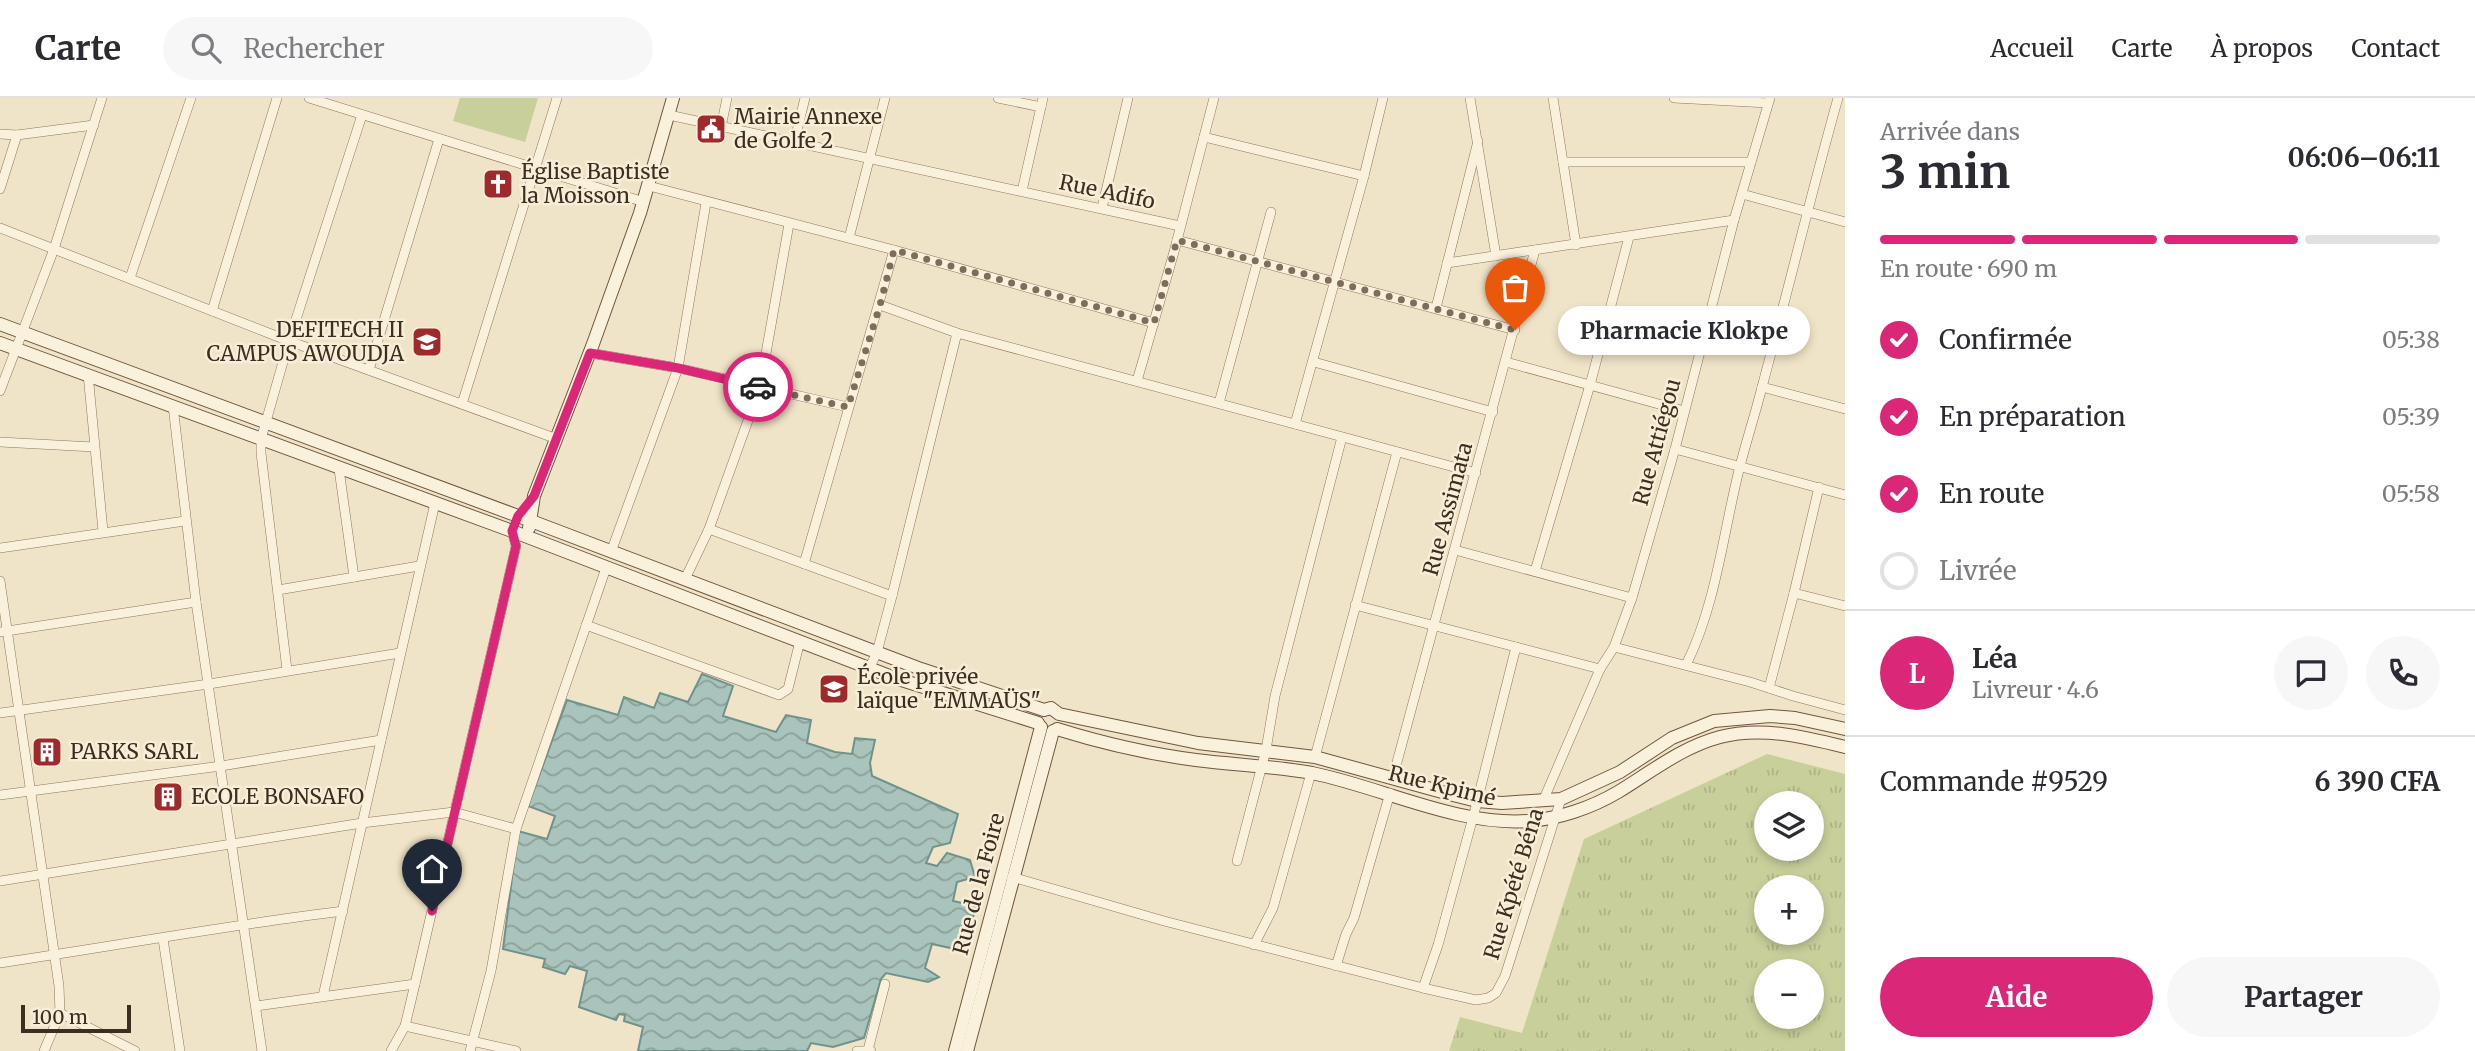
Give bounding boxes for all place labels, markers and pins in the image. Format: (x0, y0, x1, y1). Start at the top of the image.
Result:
place label: Mairie Annexe de Golfe 2 (734, 103, 882, 154)
public building icon: Mairie Annexe de Golfe 2 (694, 112, 728, 146)
place label: Église Baptiste la Moisson (521, 157, 669, 209)
church icon: Église Baptiste la Moisson (481, 167, 515, 201)
pin (1485, 258, 1545, 330)
callout: Pharmacie Klokpe (1557, 306, 1809, 354)
place label: DEFITECH II CAMPUS AWOUDJA (206, 316, 404, 367)
school or university icon: DEFITECH II CAMPUS AWOUDJA (410, 325, 444, 359)
place label: École privée laïque "EMMAÜS" (857, 662, 1041, 714)
school or university icon: École privée laïque "EMMAÜS" (817, 672, 851, 706)
building icon: PARKS SARL (30, 735, 64, 769)
place label: PARKS SARL (70, 738, 199, 765)
building icon: ECOLE BONSAFO (151, 780, 185, 814)
place label: ECOLE BONSAFO (191, 783, 364, 810)
pin (402, 839, 462, 911)

